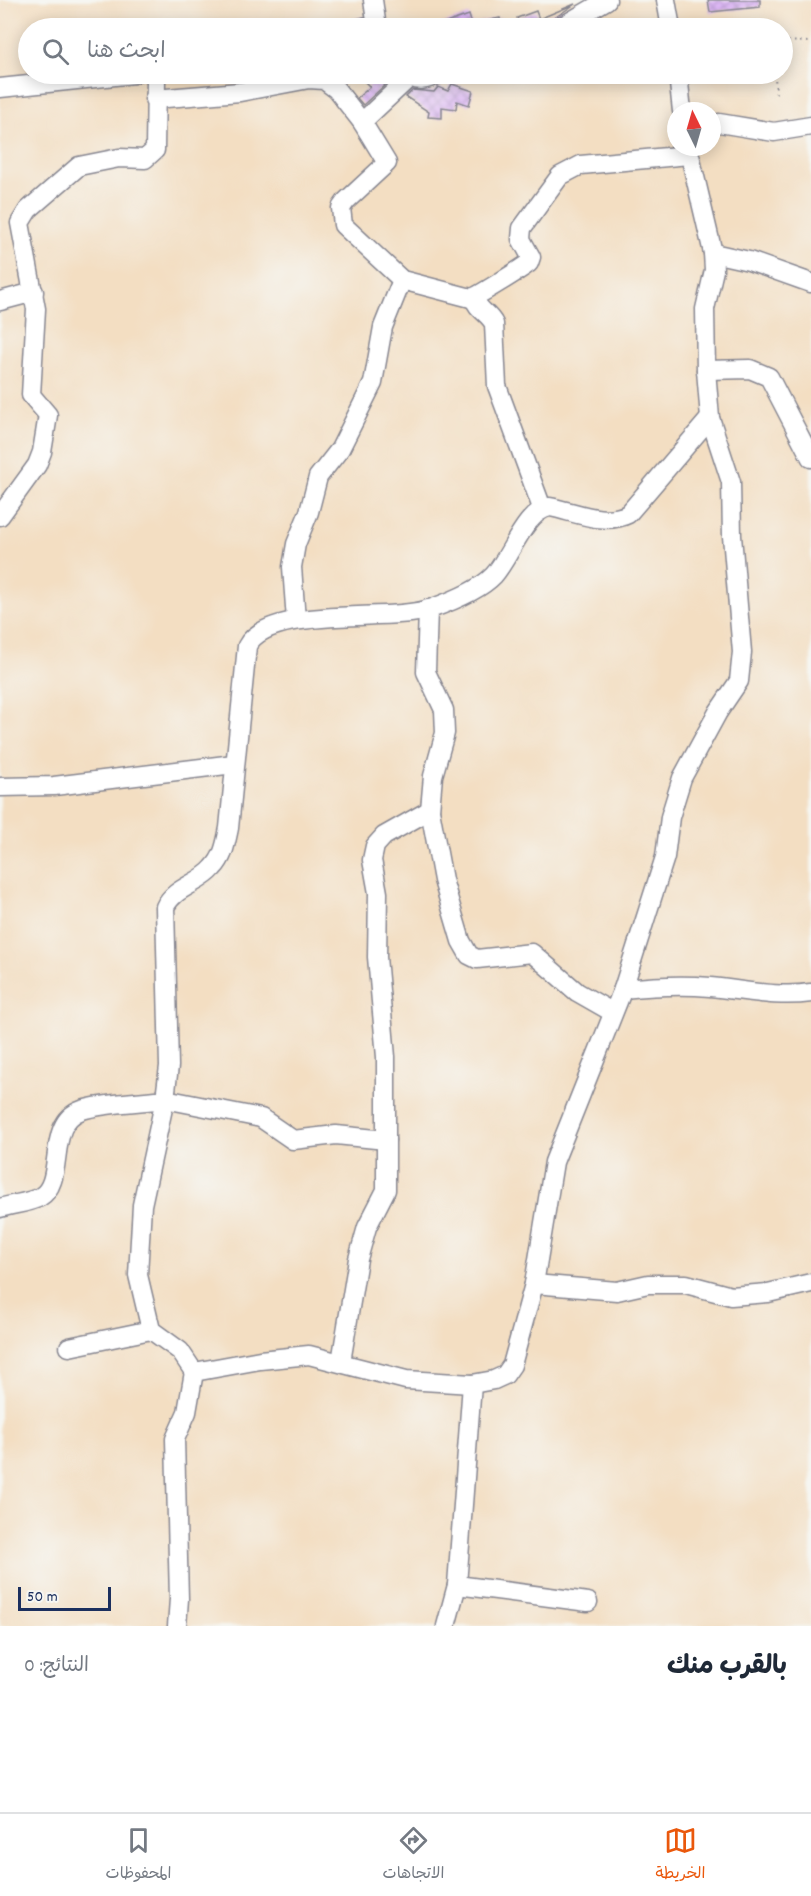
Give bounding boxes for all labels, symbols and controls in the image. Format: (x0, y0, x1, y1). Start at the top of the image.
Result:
search box (18, 18, 793, 84)
icon: search (39, 35, 72, 68)
text: ابحث هنا (87, 37, 166, 68)
north arrow (667, 102, 721, 156)
scale bar (18, 1584, 111, 1612)
text: 50 m (27, 1586, 58, 1609)
text: بالقرب منك (667, 1649, 787, 1686)
text: النتائج: 0 (24, 1653, 89, 1681)
tab: المحفوظات (106, 1824, 171, 1887)
tab: الاتجاهات (383, 1824, 444, 1887)
tab: الخريطة (656, 1824, 705, 1887)

